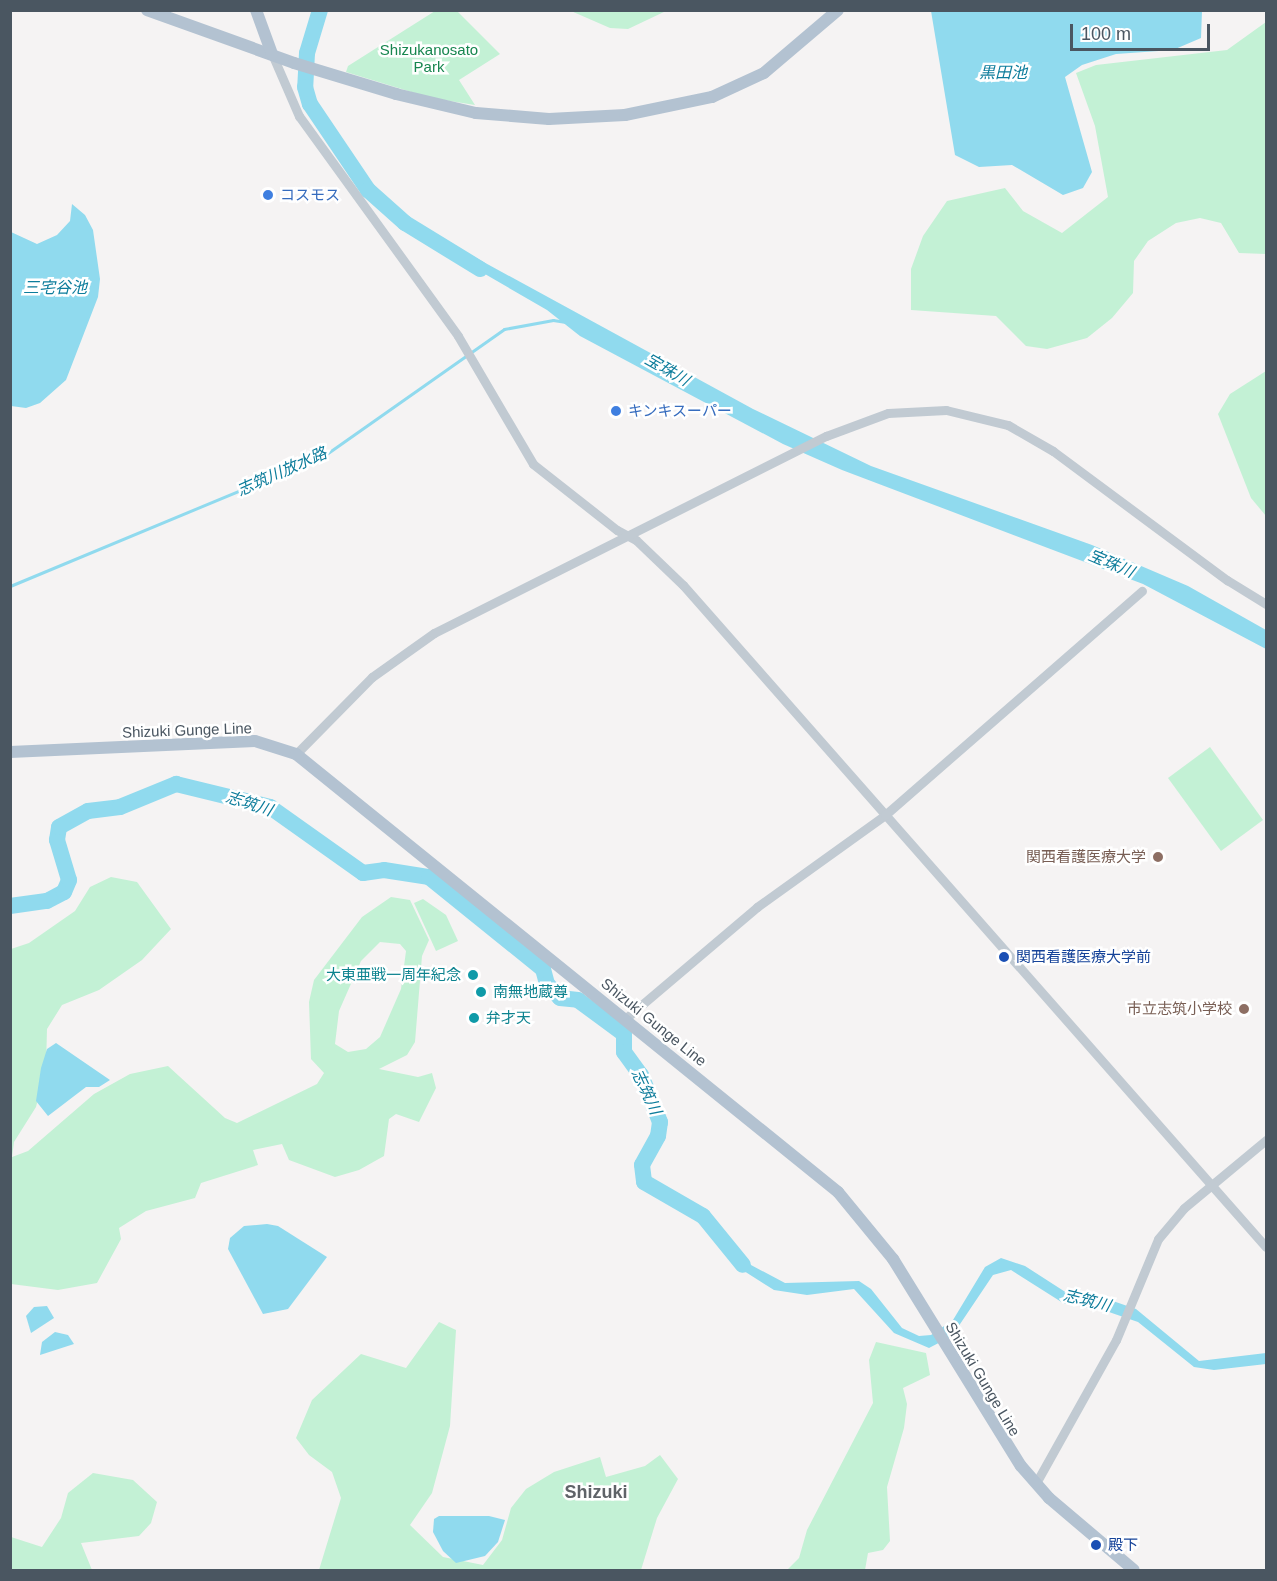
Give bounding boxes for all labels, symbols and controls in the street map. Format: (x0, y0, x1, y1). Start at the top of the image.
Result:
scale bar (1073, 12, 1212, 50)
text: 100 m (1081, 24, 1131, 44)
park label: Shizukanosato Park (380, 40, 478, 75)
water label: 黒田池 (979, 63, 1027, 83)
place label: コスモス (280, 186, 340, 204)
marker: コスモス (261, 188, 275, 202)
water label: 三宅谷池 (23, 278, 87, 298)
water label: 宝珠川 (641, 350, 693, 390)
place label: キンキスーパー (628, 402, 733, 420)
marker: キンキスーパー (609, 404, 623, 418)
water label: 志筑川放水路 (234, 444, 330, 500)
water label: 宝珠川 (1085, 546, 1137, 582)
street label: Shizuki Gunge Line (122, 719, 252, 741)
water label: 志筑川 (223, 787, 275, 821)
place label: 関西看護医療大学 (1026, 848, 1146, 866)
marker: 関西看護医療大学 (1151, 850, 1165, 864)
place label: 関西看護医療大学前 (1016, 948, 1151, 966)
marker: 関西看護医療大学前 (997, 950, 1011, 964)
place label: 大東亜戦一周年紀念 (326, 966, 461, 984)
marker: 大東亜戦一周年紀念 (466, 968, 480, 982)
street label: Shizuki Gunge Line (598, 974, 710, 1070)
place label: 南無地蔵尊 (493, 983, 568, 1001)
marker: 南無地蔵尊 (474, 985, 488, 999)
place label: 市立志筑小学校 (1127, 1000, 1232, 1018)
marker: 市立志筑小学校 (1237, 1002, 1251, 1016)
place label: 弁才天 (486, 1009, 531, 1027)
marker: 弁才天 (467, 1011, 481, 1025)
water label: 志筑川 (627, 1066, 665, 1118)
water label: 志筑川 (1061, 1286, 1113, 1316)
street label: Shizuki Gunge Line (942, 1319, 1024, 1439)
district label: Shizuki (564, 1481, 628, 1503)
place label: 殿下 (1108, 1536, 1138, 1554)
marker: 殿下 (1089, 1538, 1103, 1552)

